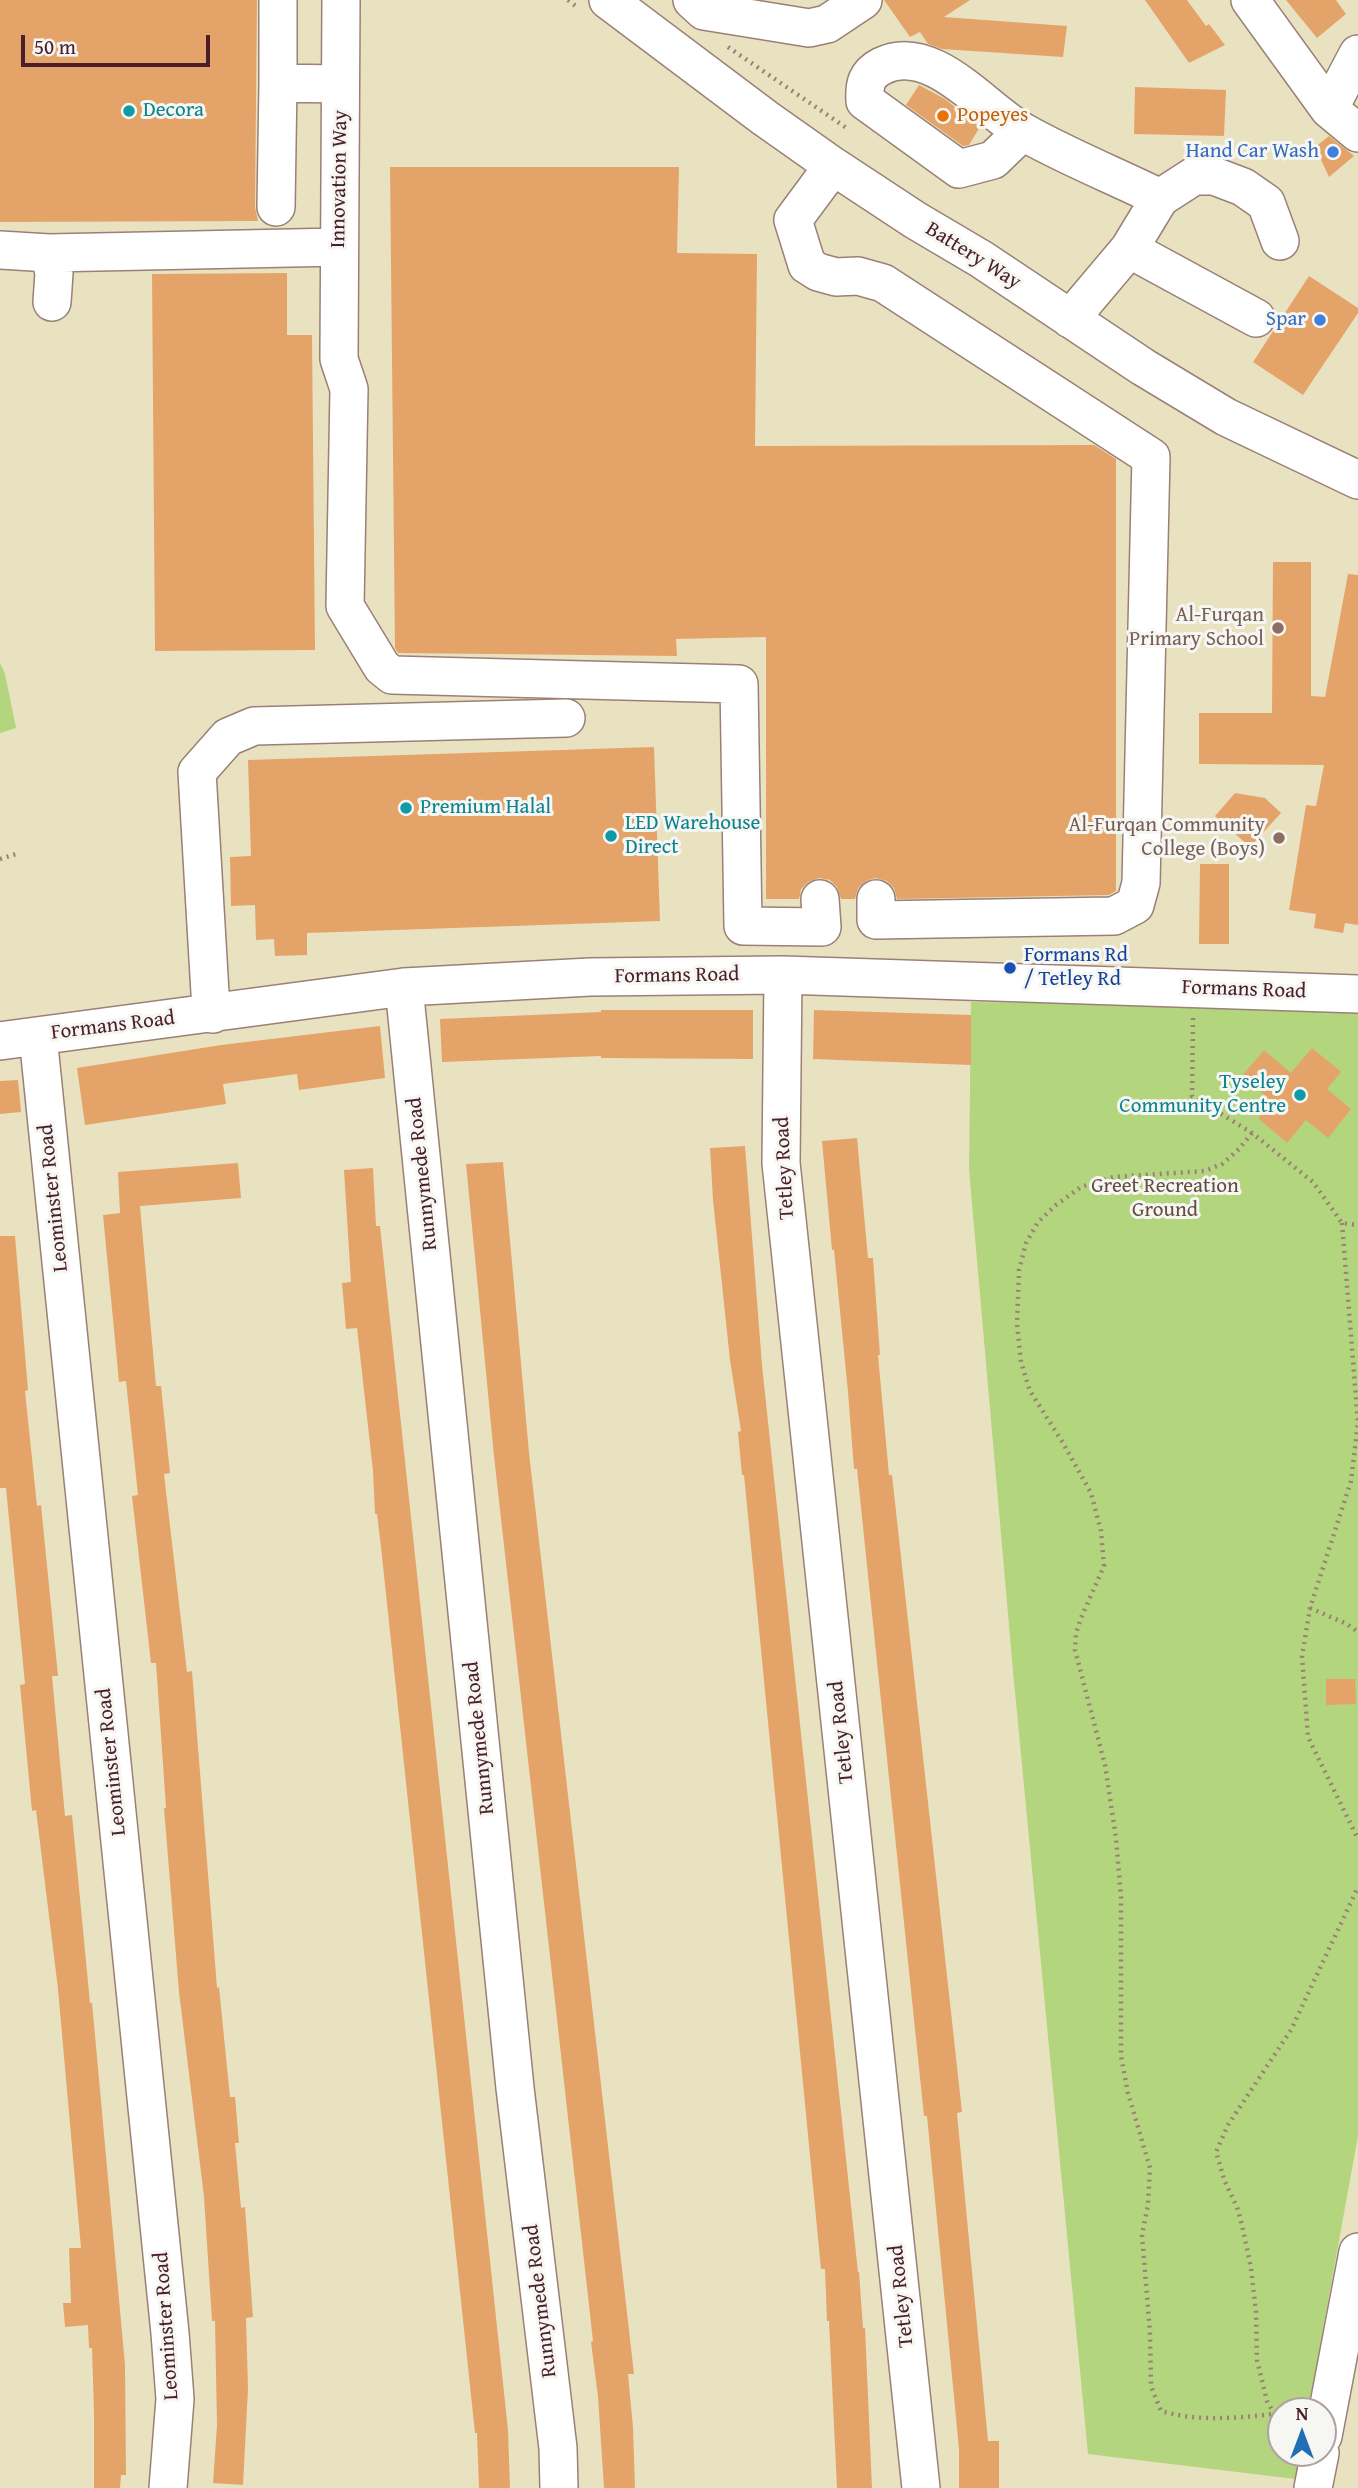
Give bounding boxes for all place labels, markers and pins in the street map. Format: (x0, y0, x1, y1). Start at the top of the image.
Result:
place label: Decora (143, 98, 204, 124)
marker: Decora (121, 103, 137, 119)
place label: Popeyes (957, 103, 1028, 129)
marker: Popeyes (935, 108, 951, 124)
place label: Hand Car Wash (1186, 139, 1319, 165)
marker: Hand Car Wash (1325, 144, 1341, 160)
place label: Spar (1266, 307, 1306, 333)
marker: Spar (1312, 312, 1328, 328)
place label: Al-Furqan Primary School (1129, 603, 1264, 653)
marker: Al-Furqan Primary School (1270, 620, 1286, 636)
place label: Premium Halal (420, 795, 551, 821)
marker: Premium Halal (398, 800, 414, 816)
place label: LED Warehouse Direct (625, 811, 760, 861)
place label: Al-Furqan Community College (Boys) (1068, 813, 1265, 863)
marker: LED Warehouse Direct (603, 828, 619, 844)
marker: Al-Furqan Community College (Boys) (1271, 830, 1287, 846)
place label: Formans Rd / Tetley Rd (1024, 943, 1128, 993)
marker: Formans Rd / Tetley Rd (1002, 960, 1018, 976)
place label: Tyseley Community Centre (1119, 1070, 1286, 1120)
marker: Tyseley Community Centre (1292, 1087, 1308, 1103)

